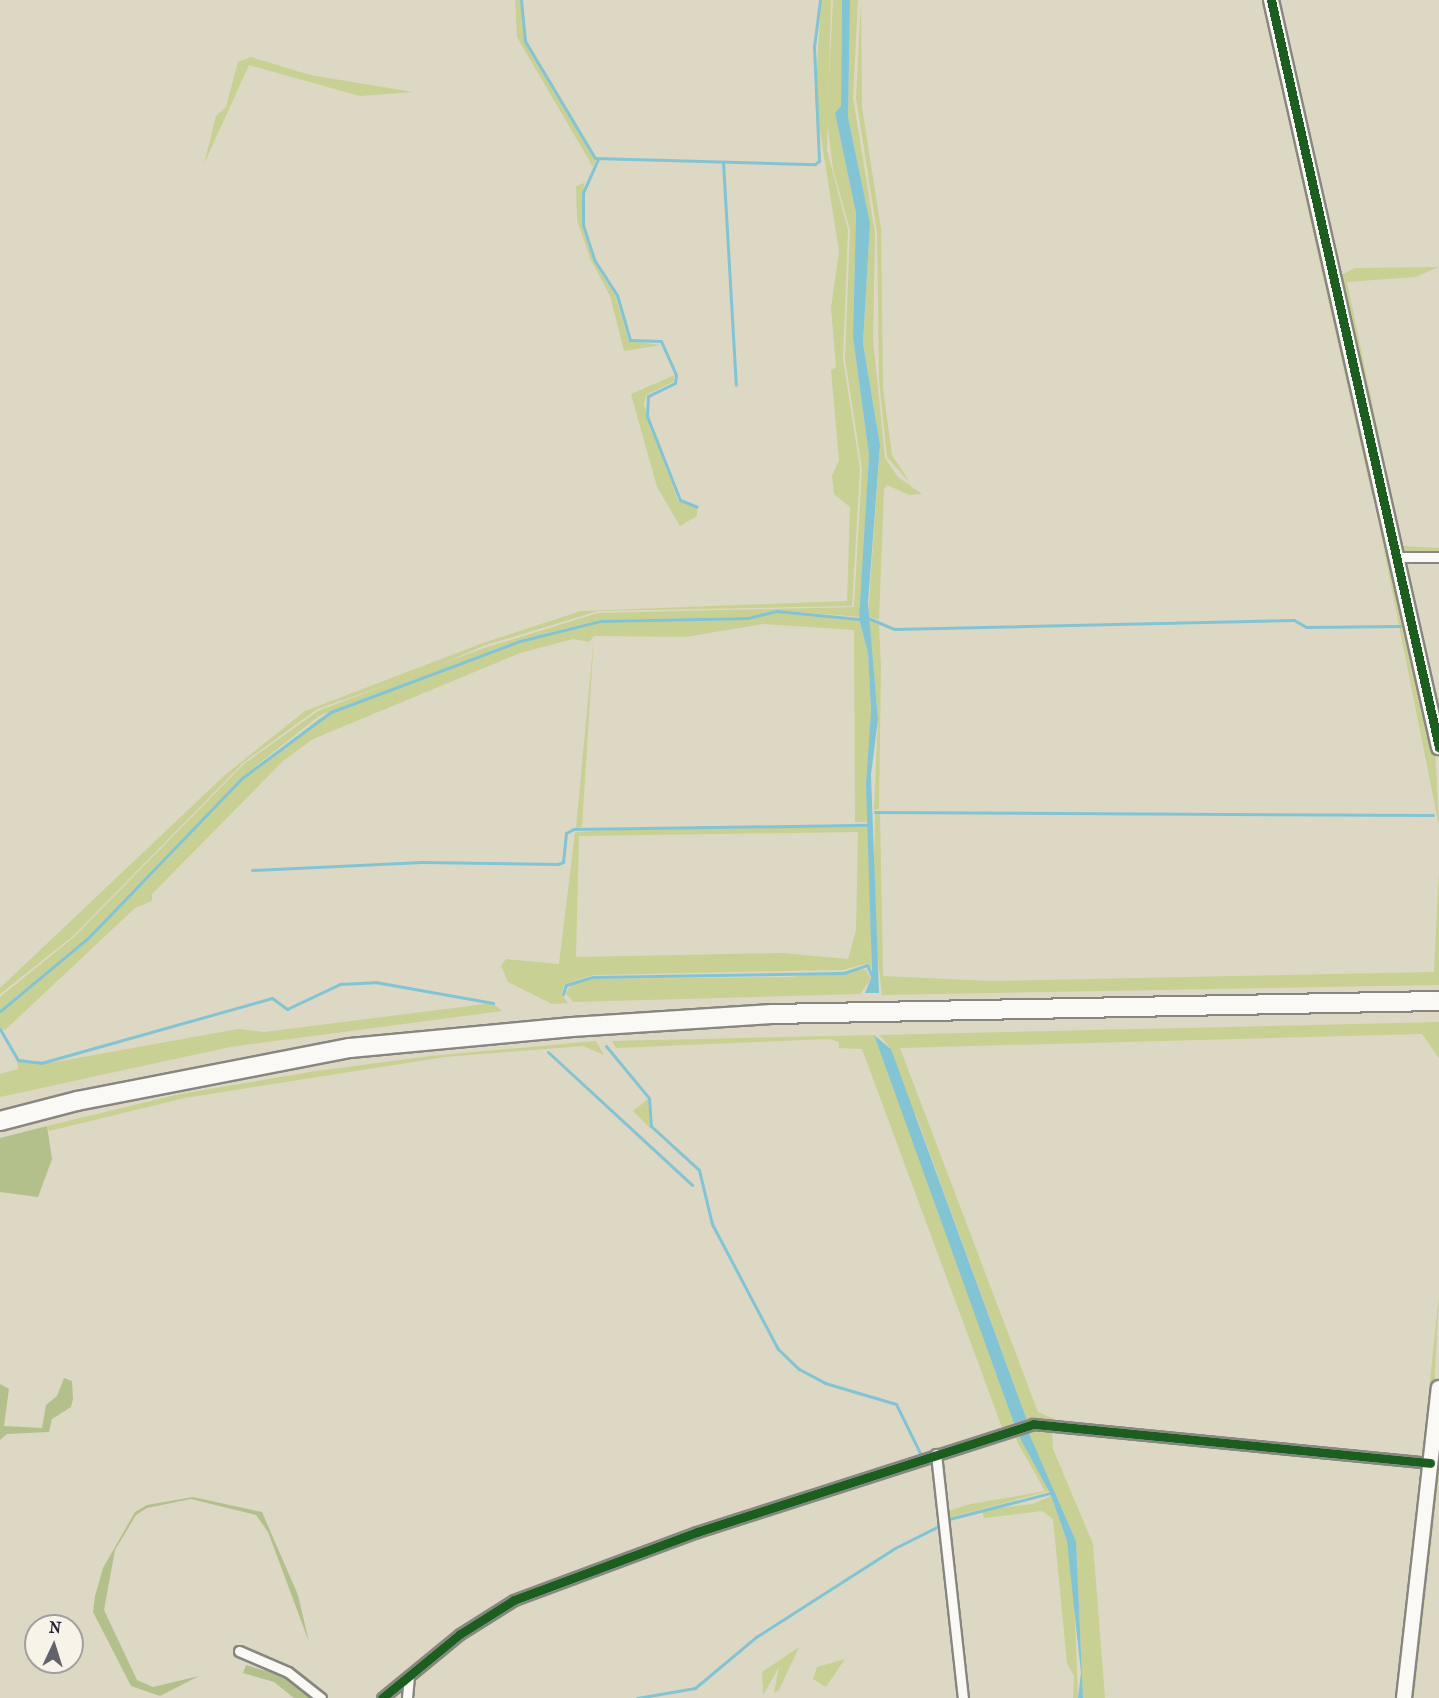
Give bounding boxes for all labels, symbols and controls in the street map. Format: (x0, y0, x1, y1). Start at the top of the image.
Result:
north arrow (24, 1614, 84, 1674)
text: N (48, 1618, 62, 1637)

